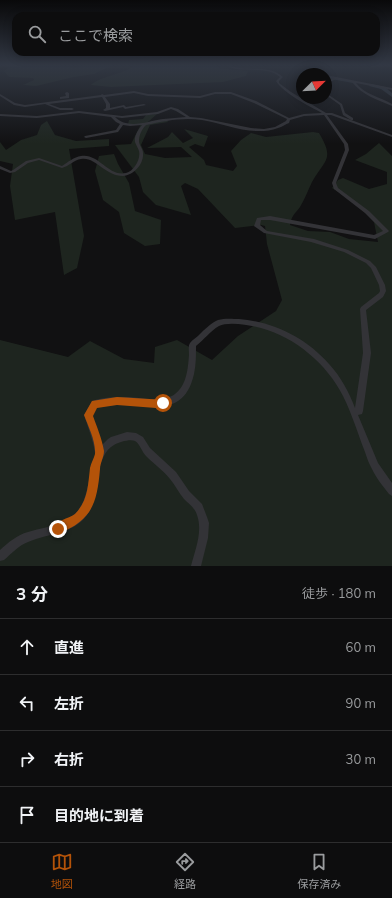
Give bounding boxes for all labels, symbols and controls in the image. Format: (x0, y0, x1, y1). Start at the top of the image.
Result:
search box (12, 12, 380, 56)
icon: search (26, 23, 48, 45)
text: ここで検索 (58, 26, 133, 45)
north arrow (296, 68, 332, 104)
route start (154, 394, 172, 412)
route end (49, 520, 67, 538)
text: 3 分 (16, 583, 48, 604)
text: 徒歩 · 180 m (302, 585, 376, 601)
icon: ahead (16, 636, 38, 658)
text: 直進 (54, 638, 84, 657)
text: 60 m (346, 639, 376, 655)
icon: left (16, 692, 38, 714)
text: 左折 (54, 694, 84, 713)
text: 90 m (346, 695, 376, 711)
icon: right (16, 748, 38, 770)
text: 右折 (54, 750, 84, 769)
text: 30 m (346, 751, 376, 767)
icon: arrive (16, 804, 38, 826)
text: 目的地に到着 (54, 806, 144, 825)
tab: 地図 (51, 851, 73, 891)
tab: 経路 (174, 851, 196, 891)
tab: 保存済み (297, 851, 341, 891)

